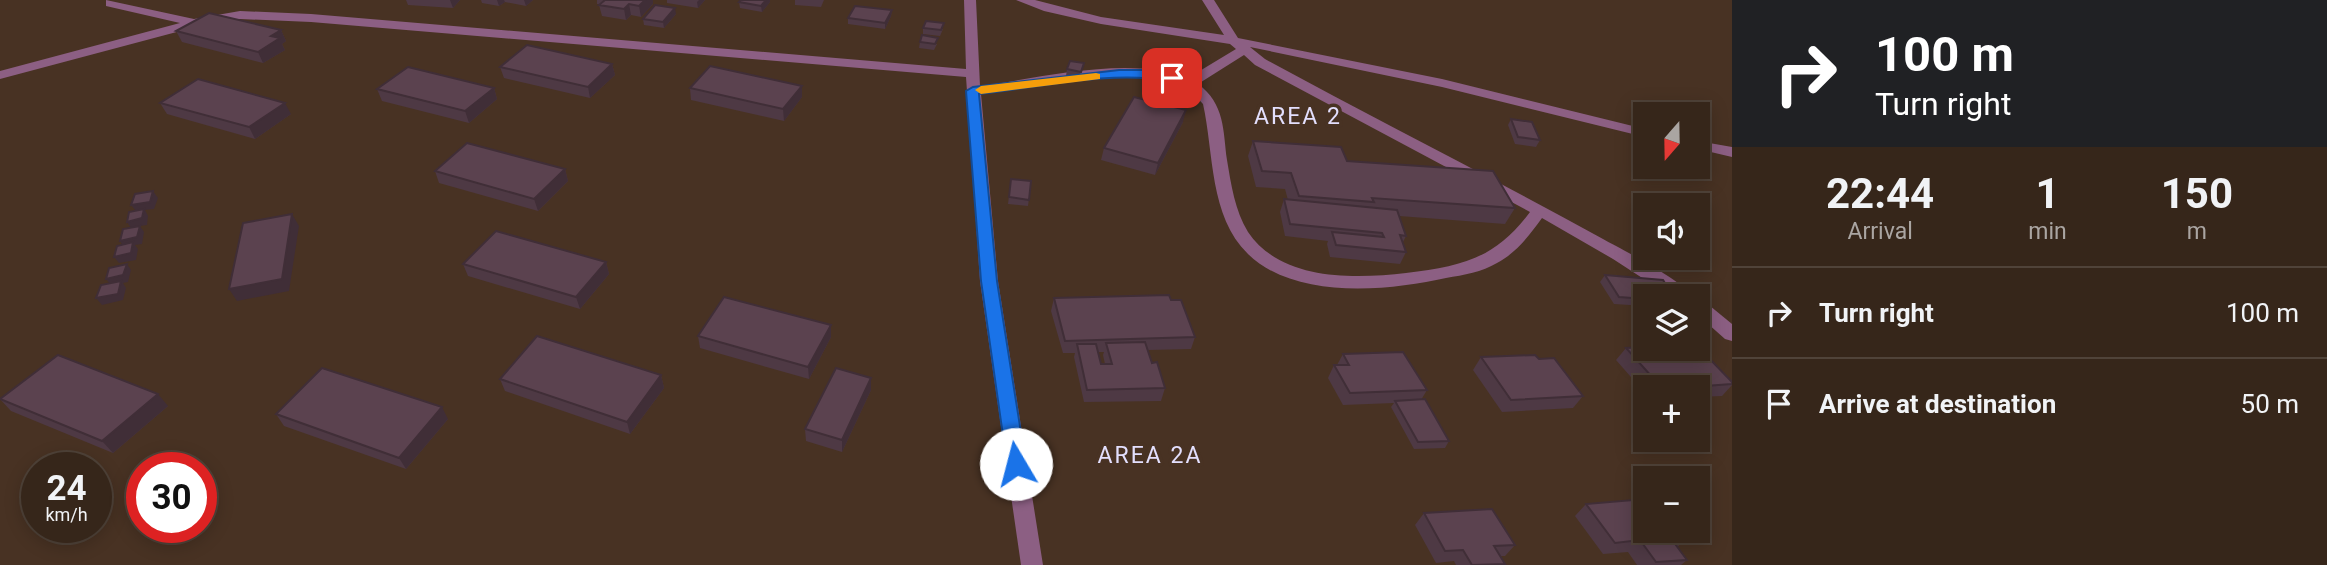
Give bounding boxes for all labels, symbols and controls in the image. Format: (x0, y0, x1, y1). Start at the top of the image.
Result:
text: 100 m (1875, 26, 2014, 83)
icon: right (1760, 28, 1851, 119)
pin (1142, 48, 1202, 108)
icon: arrive (1153, 59, 1191, 97)
text: Turn right (1875, 85, 2011, 123)
north arrow (1633, 102, 1710, 178)
map controls (1633, 102, 1710, 543)
district label: AREA 2 (1254, 103, 1342, 130)
text: 22:44 (1826, 169, 1934, 218)
text: 1 (2035, 169, 2060, 218)
text: 150 (2161, 169, 2233, 218)
button: sound (1633, 193, 1710, 270)
text: Arrival (1847, 218, 1913, 245)
text: min (2028, 218, 2067, 245)
text: m (2187, 218, 2207, 245)
button: layers (1633, 284, 1710, 361)
icon: right (1760, 294, 1798, 332)
text: Turn right (1819, 298, 1934, 328)
text: 100 m (2226, 298, 2299, 328)
button: + (1633, 375, 1710, 452)
icon: arrive (1760, 385, 1798, 423)
text: Arrive at destination (1819, 389, 2056, 419)
text: 50 m (2241, 389, 2299, 419)
position arrow (979, 427, 1053, 501)
district label: AREA 2A (1098, 442, 1202, 469)
speed limit sign: 30 (126, 452, 217, 543)
button: − (1633, 466, 1710, 543)
text: 24 (46, 468, 87, 509)
text: km/h (45, 504, 88, 525)

